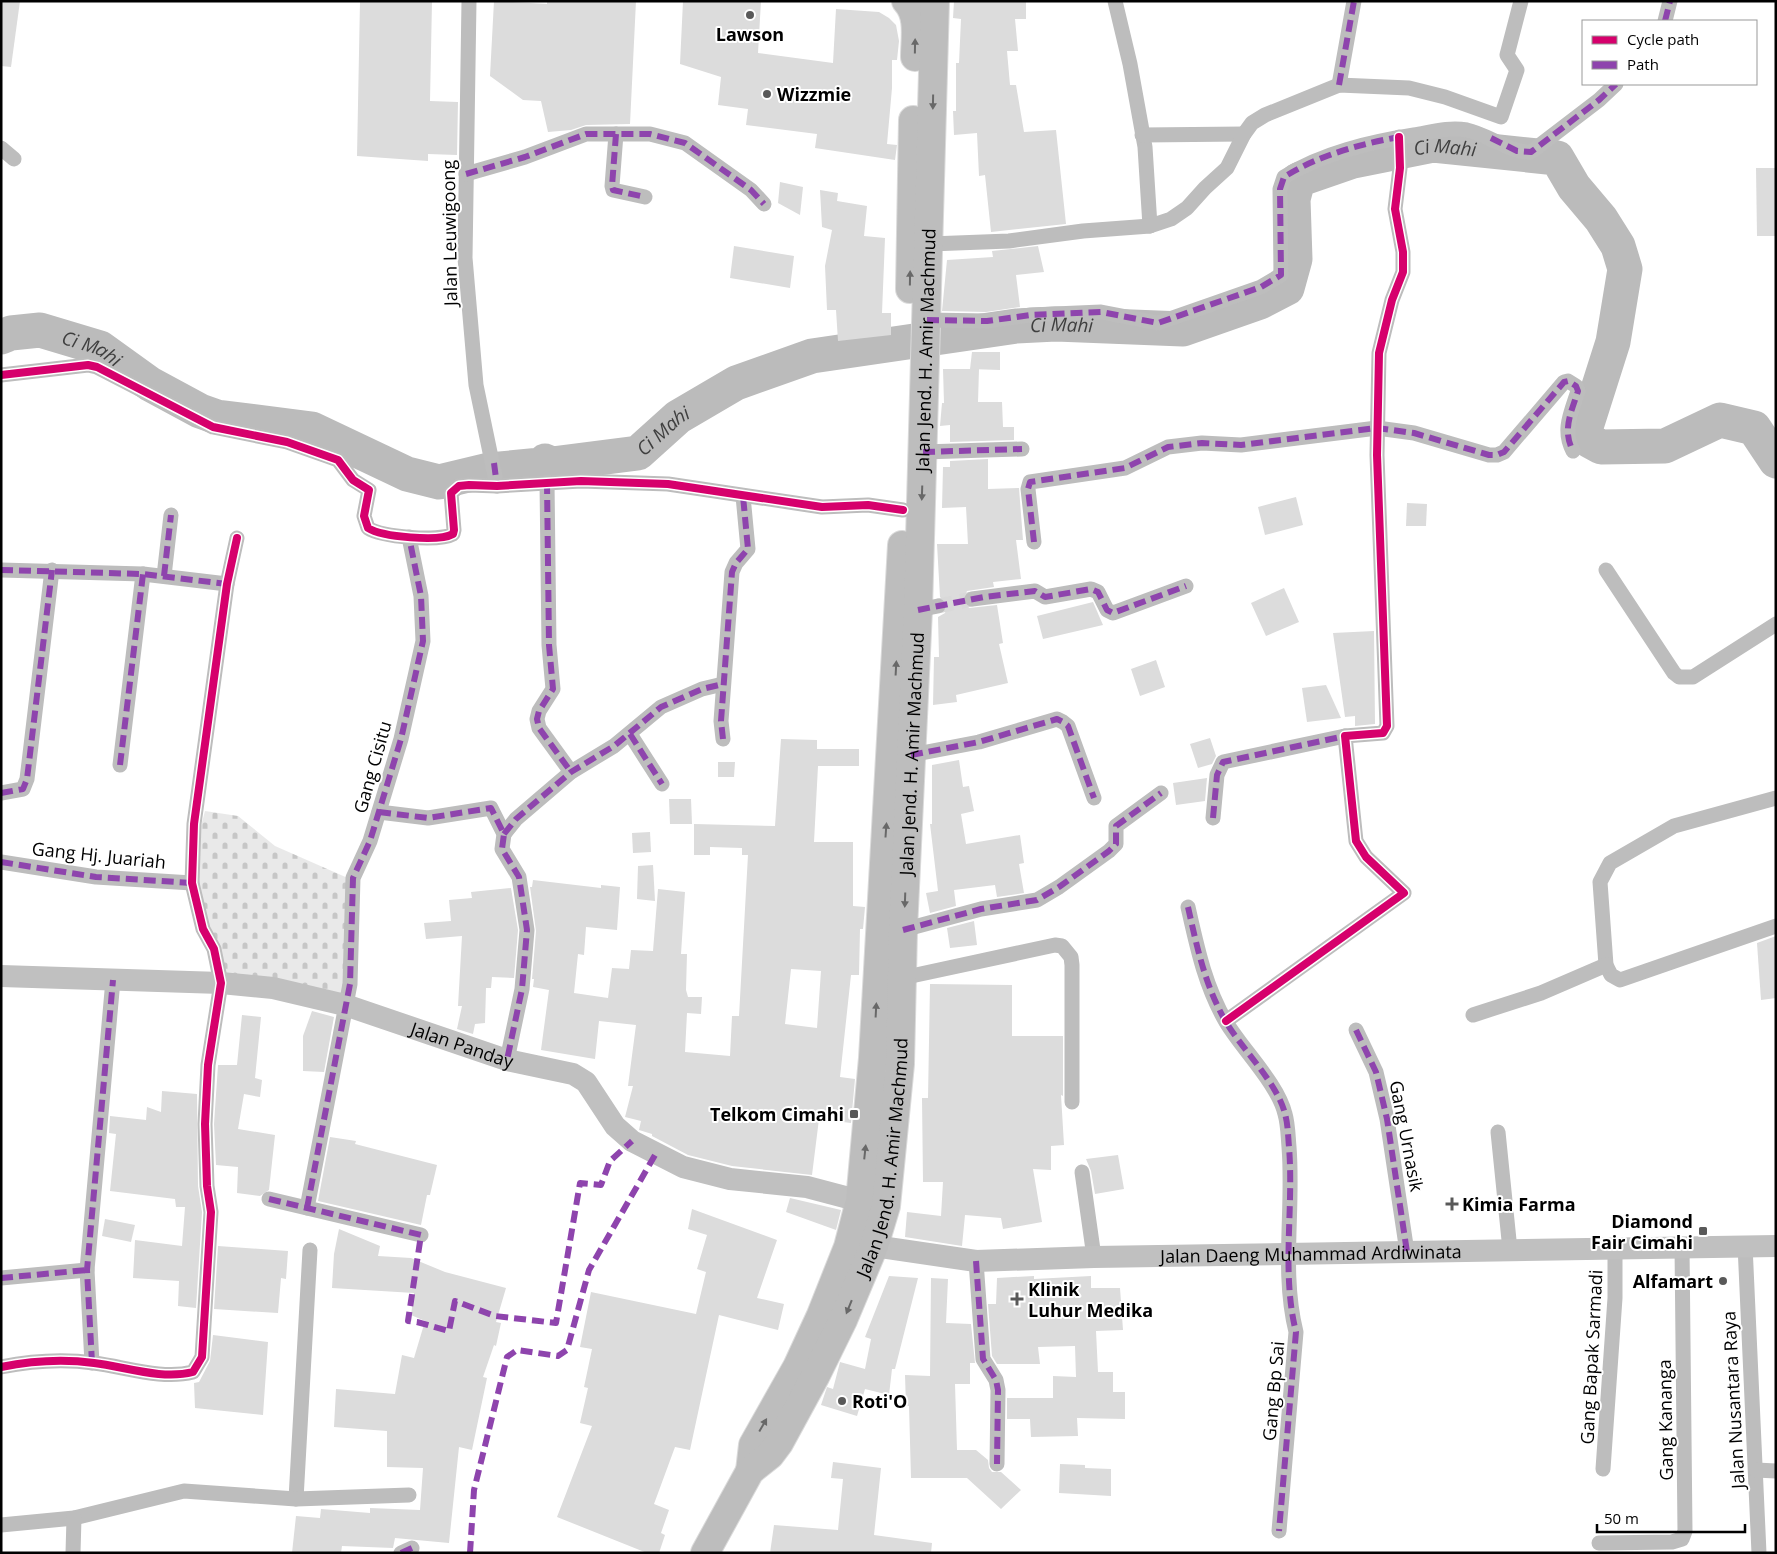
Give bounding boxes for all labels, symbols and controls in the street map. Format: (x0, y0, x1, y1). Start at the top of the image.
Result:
marker: Lawson (744, 9, 756, 21)
legend (1582, 20, 1757, 85)
place label: Lawson (716, 22, 784, 46)
text: Cycle path (1627, 29, 1699, 49)
one-way arrow (911, 37, 919, 53)
text: Path (1627, 54, 1659, 74)
place label: Wizzmie (777, 82, 851, 106)
marker: Wizzmie (761, 88, 773, 100)
one-way arrow (929, 95, 937, 111)
water label: Ci Mahi (1411, 132, 1479, 163)
street label: Jalan Leuwigoong (436, 159, 462, 308)
street label: Jalan Jend. H. Amir Machmud (910, 228, 941, 474)
one-way arrow (906, 270, 914, 286)
water label: Ci Mahi (1029, 311, 1095, 339)
water label: Ci Mahi (59, 324, 128, 373)
water label: Ci Mahi (631, 399, 695, 461)
one-way arrow (918, 486, 926, 502)
street label: Jalan Jend. H. Amir Machmud (893, 632, 929, 878)
one-way arrow (892, 660, 900, 676)
street label: Gang Cisitu (347, 718, 397, 816)
one-way arrow (882, 822, 890, 838)
street label: Gang Hj. Juariah (31, 836, 167, 874)
one-way arrow (900, 893, 908, 909)
one-way arrow (872, 1002, 880, 1018)
street label: Jalan Panday (406, 1016, 516, 1073)
street label: Jalan Jend. H. Amir Machmud (849, 1037, 913, 1283)
street label: Gang Urnasik (1384, 1078, 1430, 1194)
place label: Telkom Cimahi (710, 1102, 844, 1126)
marker: Telkom Cimahi (848, 1108, 860, 1120)
one-way arrow (861, 1144, 869, 1160)
place label: Kimia Farma (1462, 1192, 1576, 1216)
marker: Kimia Farma (1446, 1198, 1458, 1210)
place label: Diamond Fair Cimahi (1591, 1209, 1693, 1254)
marker: Diamond Fair Cimahi (1697, 1225, 1709, 1237)
street label: Jalan Daeng Muhammad Ardiwinata (1158, 1239, 1462, 1268)
street label: Gang Bapak Sarmadi (1574, 1269, 1608, 1445)
place label: Alfamart (1633, 1269, 1713, 1293)
marker: Alfamart (1717, 1275, 1729, 1287)
place label: Klinik Luhur Medika (1028, 1277, 1153, 1322)
marker: Klinik Luhur Medika (1010, 1292, 1024, 1306)
one-way arrow (844, 1300, 852, 1314)
street label: Jalan Nusantara Raya (1716, 1311, 1750, 1491)
street label: Gang Bp Sai (1257, 1340, 1289, 1442)
street label: Gang Kananga (1652, 1359, 1678, 1481)
place label: Roti'O (852, 1389, 907, 1413)
marker: Roti'O (836, 1395, 848, 1407)
one-way arrow (759, 1418, 767, 1433)
scale bar (1597, 1502, 1744, 1534)
text: 50 m (1604, 1508, 1639, 1528)

